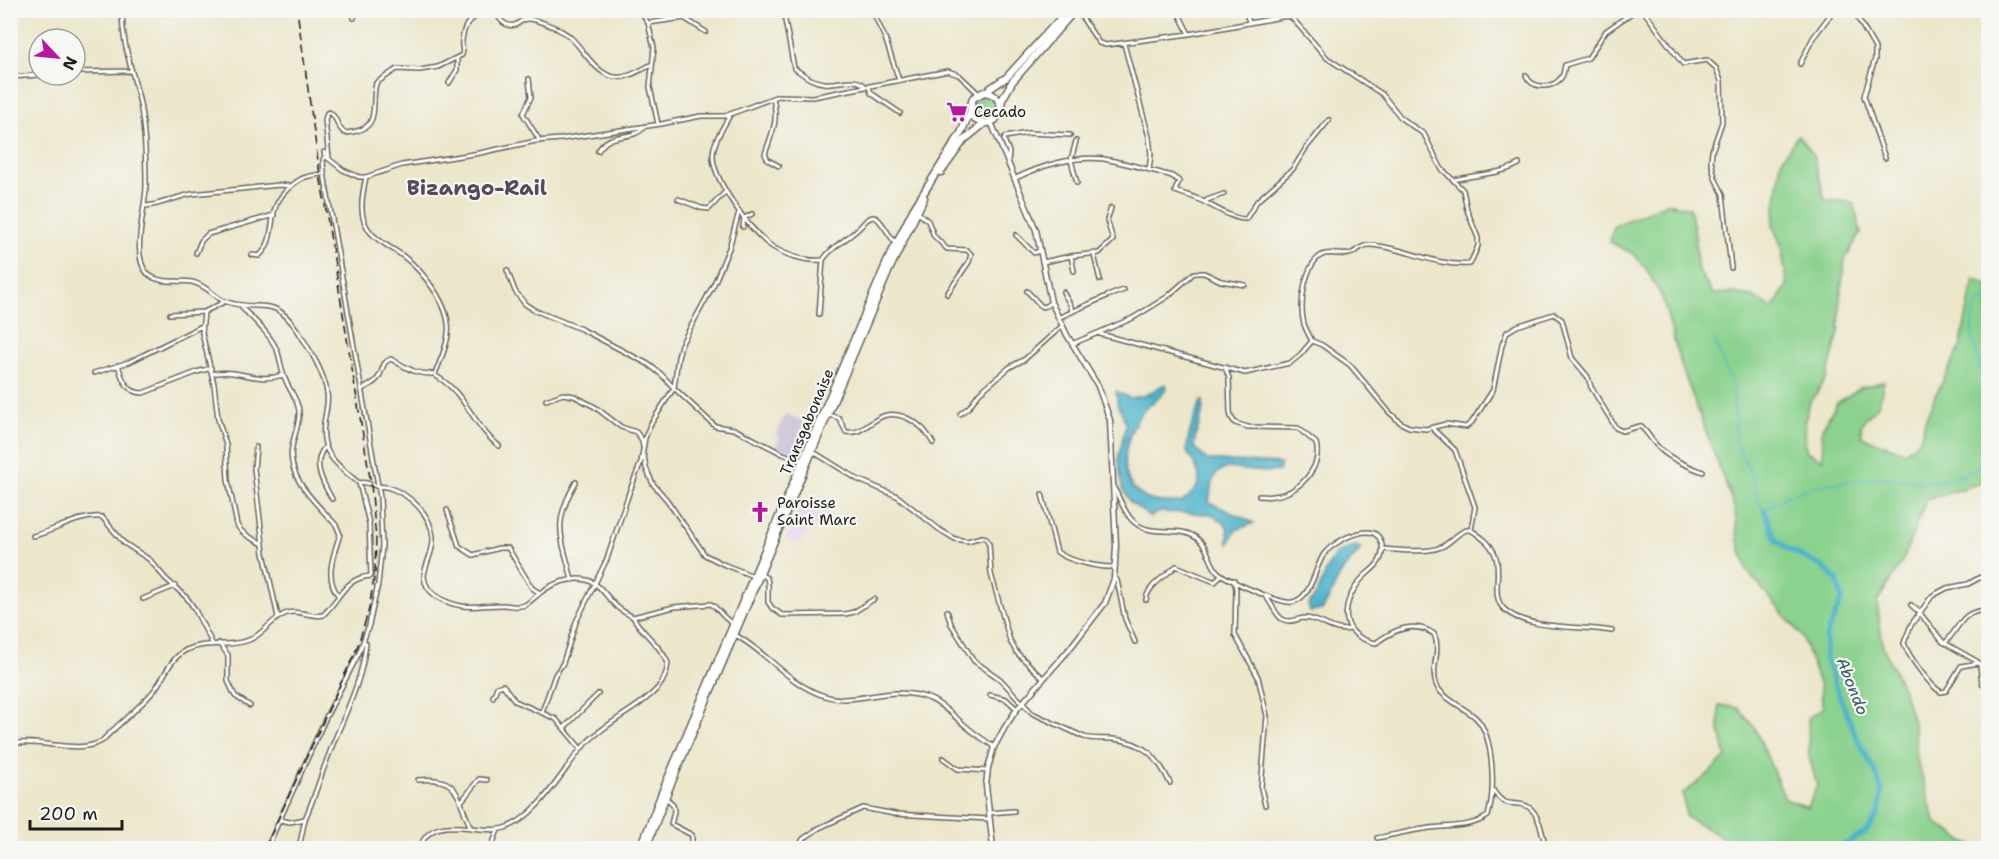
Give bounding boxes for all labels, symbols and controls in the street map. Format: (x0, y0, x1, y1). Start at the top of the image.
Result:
north arrow (27, 27, 87, 87)
text: N (58, 53, 82, 74)
supermarket icon: Cecado (945, 100, 969, 124)
place label: Cecado (974, 102, 1026, 122)
district label: Bizango-Rail (407, 174, 547, 202)
street label: Transgabonaise (776, 366, 838, 478)
place label: Paroisse Saint Marc (777, 493, 857, 530)
church icon: Paroisse Saint Marc (748, 500, 772, 524)
water label: Abondo (1832, 654, 1874, 718)
scale bar (30, 793, 122, 831)
text: 200 m (39, 802, 98, 826)

